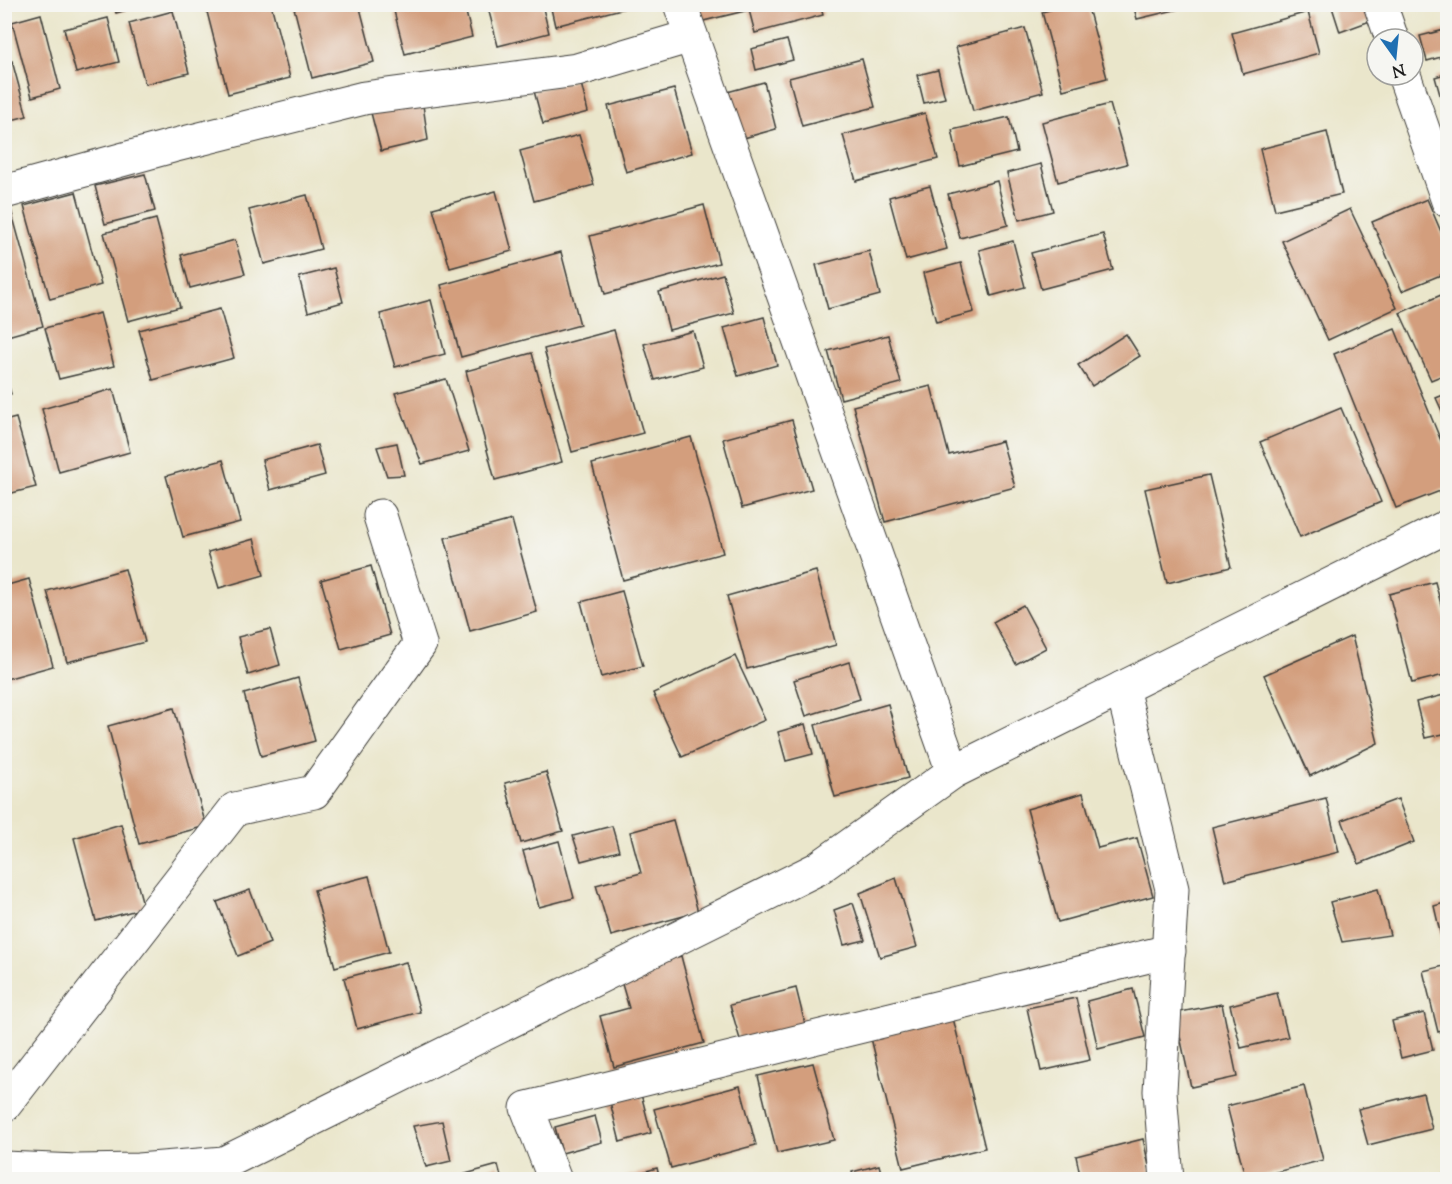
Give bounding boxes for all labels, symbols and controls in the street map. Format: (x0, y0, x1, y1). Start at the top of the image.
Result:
north arrow (1365, 27, 1425, 87)
text: N (1389, 56, 1407, 82)

